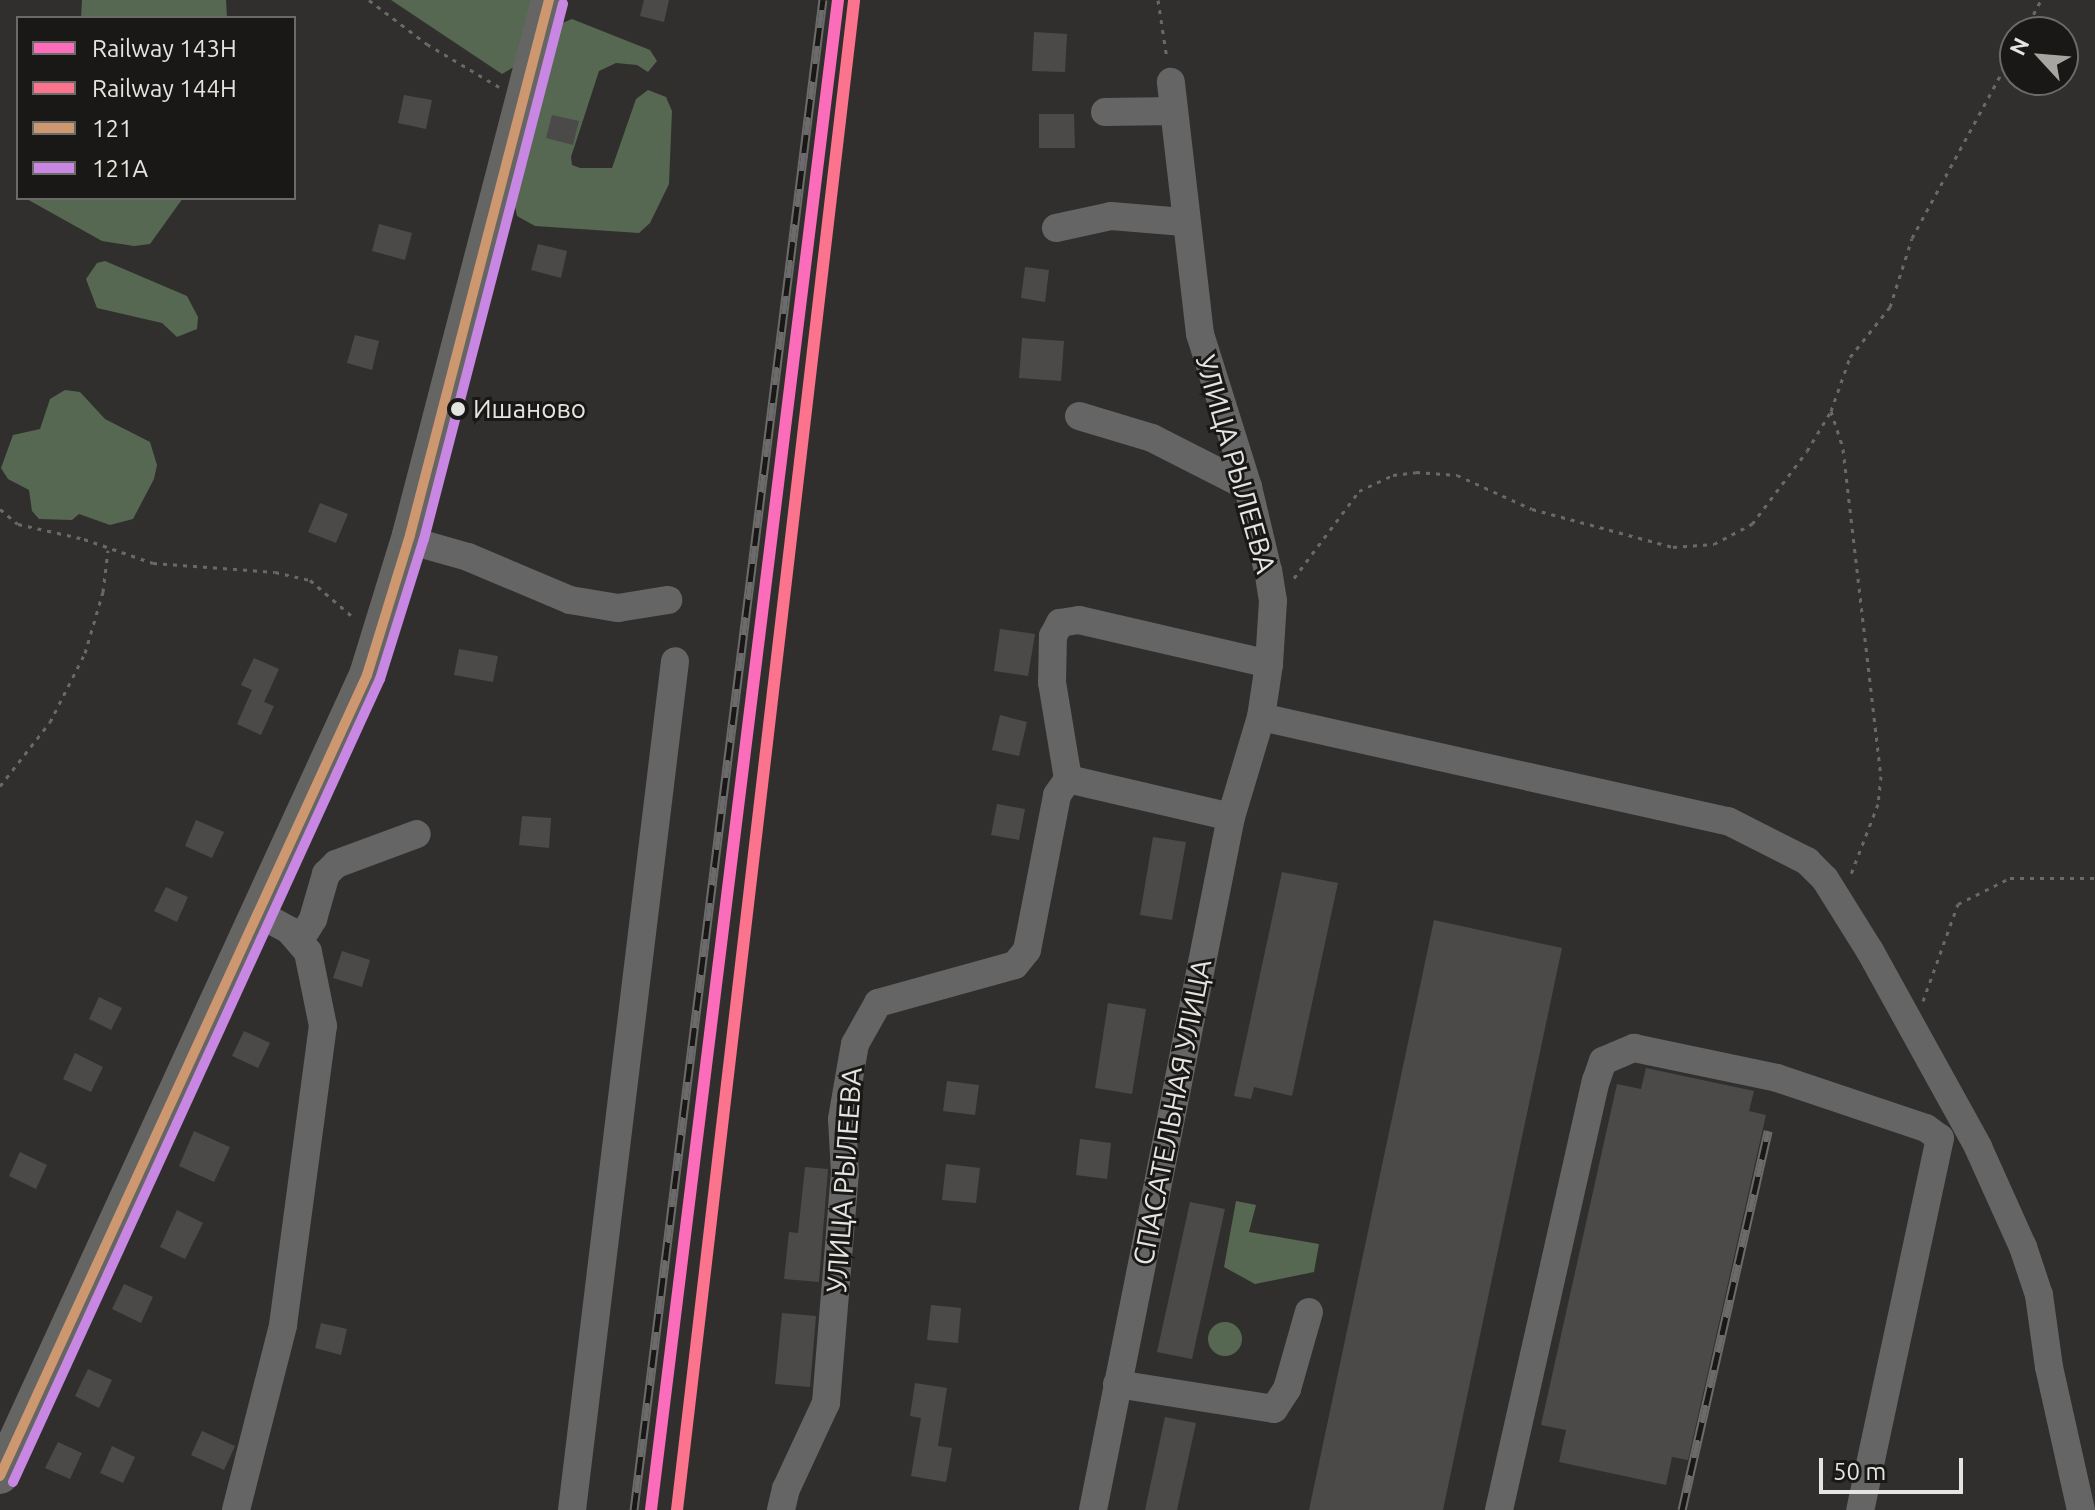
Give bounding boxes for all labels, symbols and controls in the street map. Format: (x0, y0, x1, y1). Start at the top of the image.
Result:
legend (16, 16, 296, 200)
north arrow (1999, 16, 2079, 96)
text: N (2004, 33, 2034, 59)
text: Railway 143Н (92, 35, 237, 62)
text: Railway 144Н (92, 75, 237, 102)
text: 121 (92, 115, 133, 142)
text: 121А (92, 155, 148, 182)
street label: УЛИЦА РЫЛЕЕВА (1189, 351, 1283, 577)
place label: Ишаново (473, 393, 586, 425)
marker: Ишаново (450, 401, 466, 417)
street label: СПАСАТЕЛЬНАЯ УЛИЦА (1126, 956, 1218, 1268)
street label: УЛИЦА РЫЛЕЕВА (819, 1066, 869, 1294)
scale bar (1823, 1442, 1967, 1492)
text: 50 m (1833, 1458, 1886, 1485)

